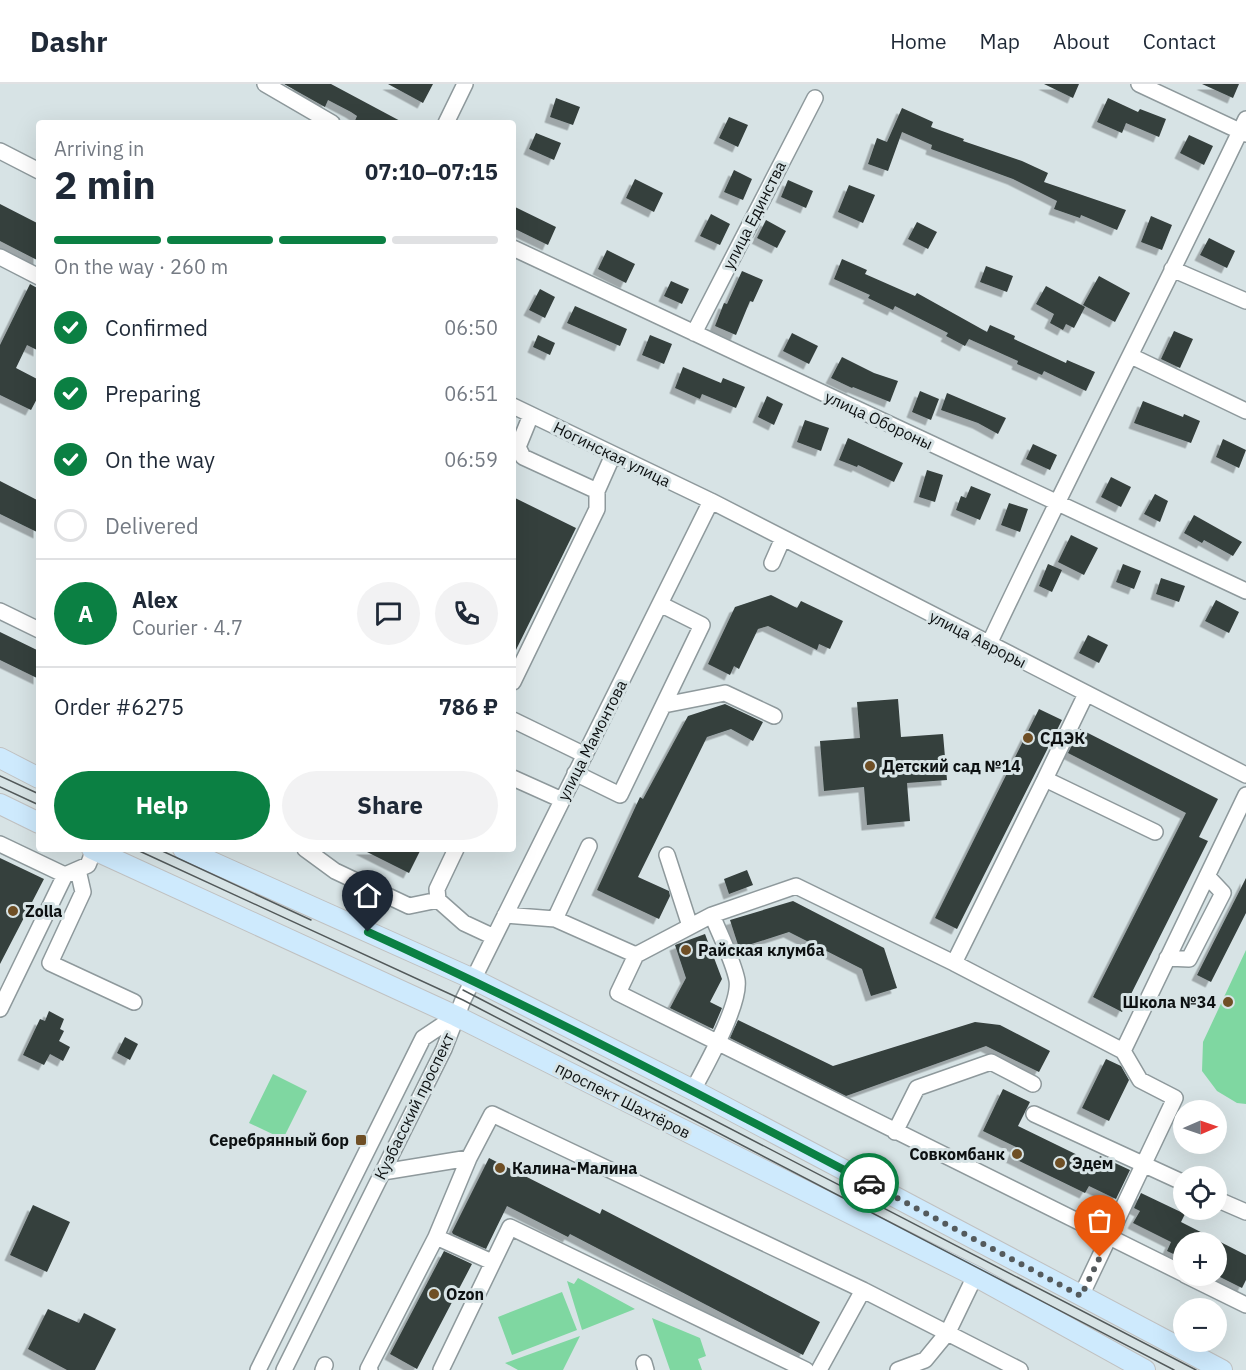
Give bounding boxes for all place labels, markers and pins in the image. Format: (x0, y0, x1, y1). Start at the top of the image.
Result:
place label: СДЭК (1040, 728, 1085, 748)
marker: СДЭК (1021, 731, 1035, 745)
place label: Детский сад №14 (882, 756, 1021, 776)
marker: Детский сад №14 (863, 759, 877, 773)
pin (342, 870, 393, 932)
place label: Zolla (25, 901, 62, 921)
marker: Zolla (6, 904, 20, 918)
place label: Райская клумба (698, 940, 825, 960)
marker: Райская клумба (679, 943, 693, 957)
place label: Школа №34 (1123, 992, 1216, 1012)
marker: Школа №34 (1221, 995, 1235, 1009)
place label: Серебрянный бор (209, 1130, 349, 1150)
marker: Серебрянный бор (354, 1133, 368, 1147)
place label: Совкомбанк (909, 1144, 1005, 1164)
marker: Совкомбанк (1010, 1147, 1024, 1161)
place label: Эдем (1072, 1153, 1113, 1173)
marker: Эдем (1053, 1156, 1067, 1170)
place label: Калина-Малина (512, 1158, 637, 1178)
marker: Калина-Малина (493, 1161, 507, 1175)
pin (1074, 1195, 1125, 1257)
place label: Ozon (446, 1284, 484, 1304)
marker: Ozon (427, 1287, 441, 1301)

